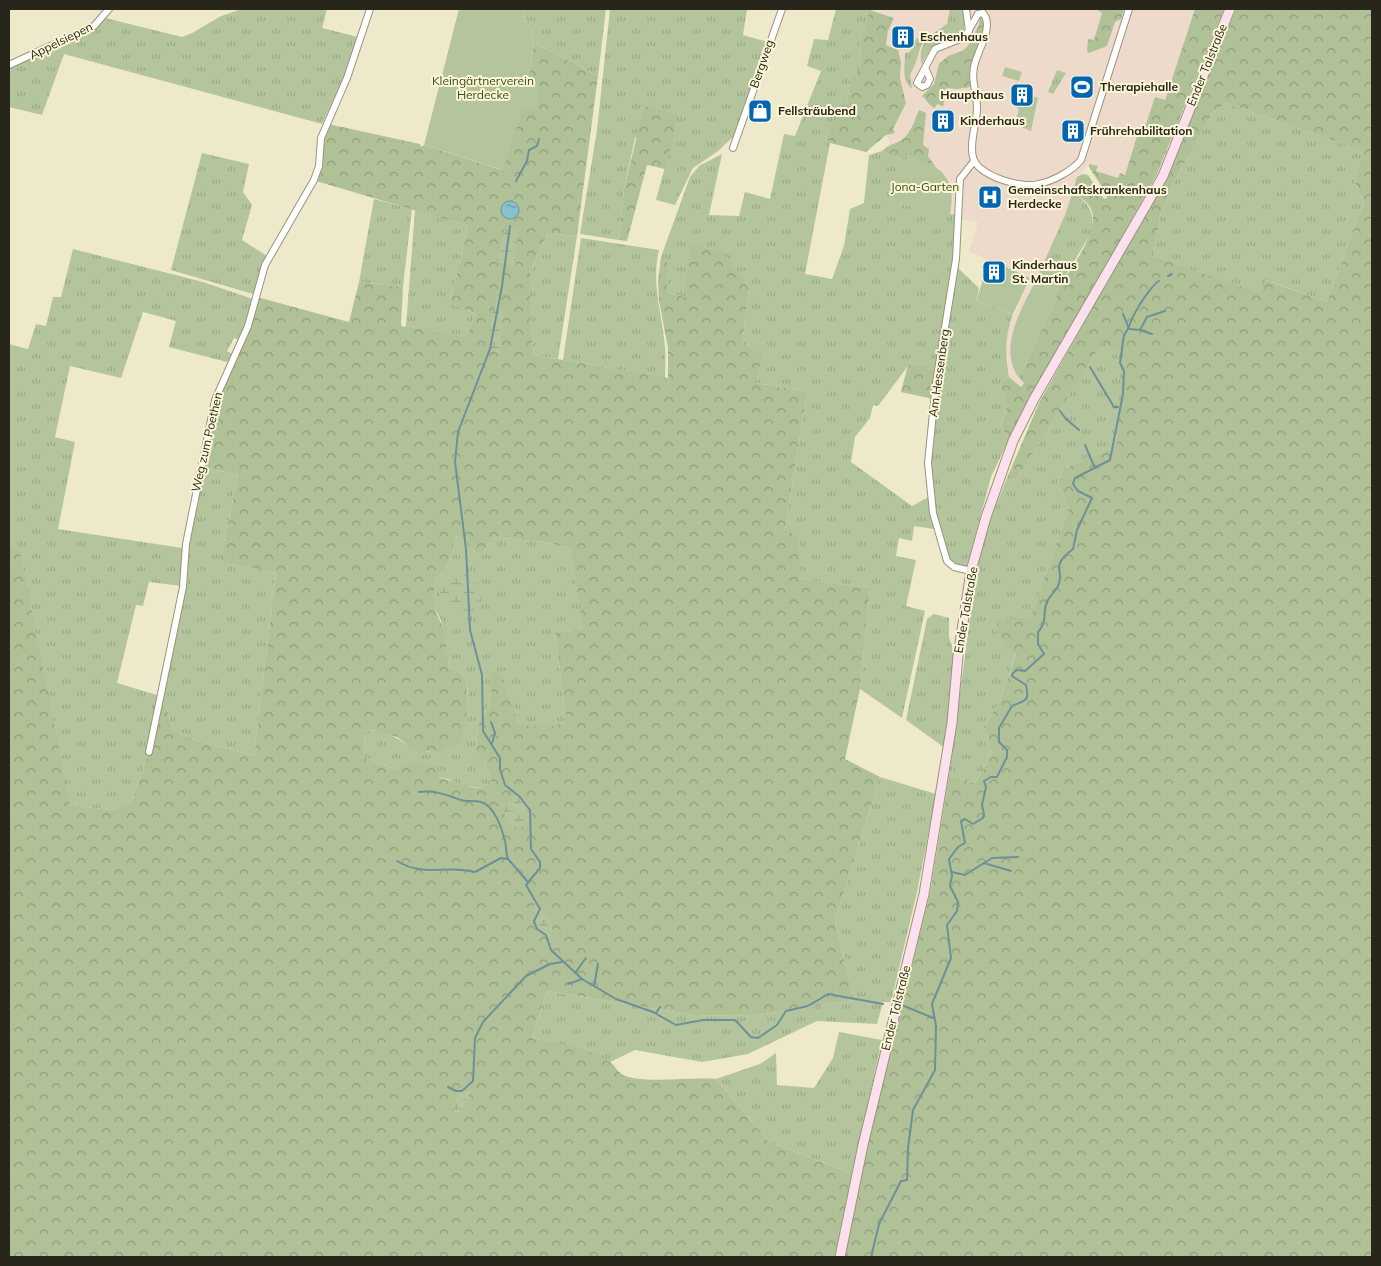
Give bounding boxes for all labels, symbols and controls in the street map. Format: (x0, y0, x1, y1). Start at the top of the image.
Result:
street label: Appelsiepen (27, 19, 95, 62)
street label: Ender Talstraße (1183, 21, 1230, 108)
building icon: Eschenhaus (890, 24, 916, 50)
place label: Eschenhaus (920, 29, 988, 44)
street label: Bergweg (746, 38, 777, 90)
park label: Kleingärtnerverein Herdecke (432, 73, 534, 102)
sports icon: Therapiehalle (1069, 74, 1095, 100)
place label: Therapiehalle (1100, 79, 1178, 94)
building icon: Haupthaus (1009, 82, 1035, 108)
place label: Haupthaus (940, 87, 1004, 102)
shop icon: Fellsträubend (747, 98, 773, 124)
place label: Fellsträubend (778, 103, 856, 118)
building icon: Kinderhaus (930, 108, 956, 134)
place label: Kinderhaus (960, 113, 1025, 128)
building icon: Frührehabilitation (1060, 118, 1086, 144)
place label: Frührehabilitation (1090, 123, 1193, 138)
park label: Jona-Garten (891, 179, 959, 194)
place label: Gemeinschaftskrankenhaus Herdecke (1008, 182, 1167, 211)
hospital icon: Gemeinschaftskrankenhaus Herdecke (977, 184, 1003, 210)
place label: Kinderhaus St. Martin (1012, 257, 1077, 286)
building icon: Kinderhaus St. Martin (981, 259, 1007, 285)
street label: Am Hessenberg (925, 328, 952, 418)
street label: Weg zum Poethen (188, 390, 225, 493)
street label: Ender Talstraße (951, 566, 980, 654)
street label: Ender Talstraße (878, 964, 913, 1052)

